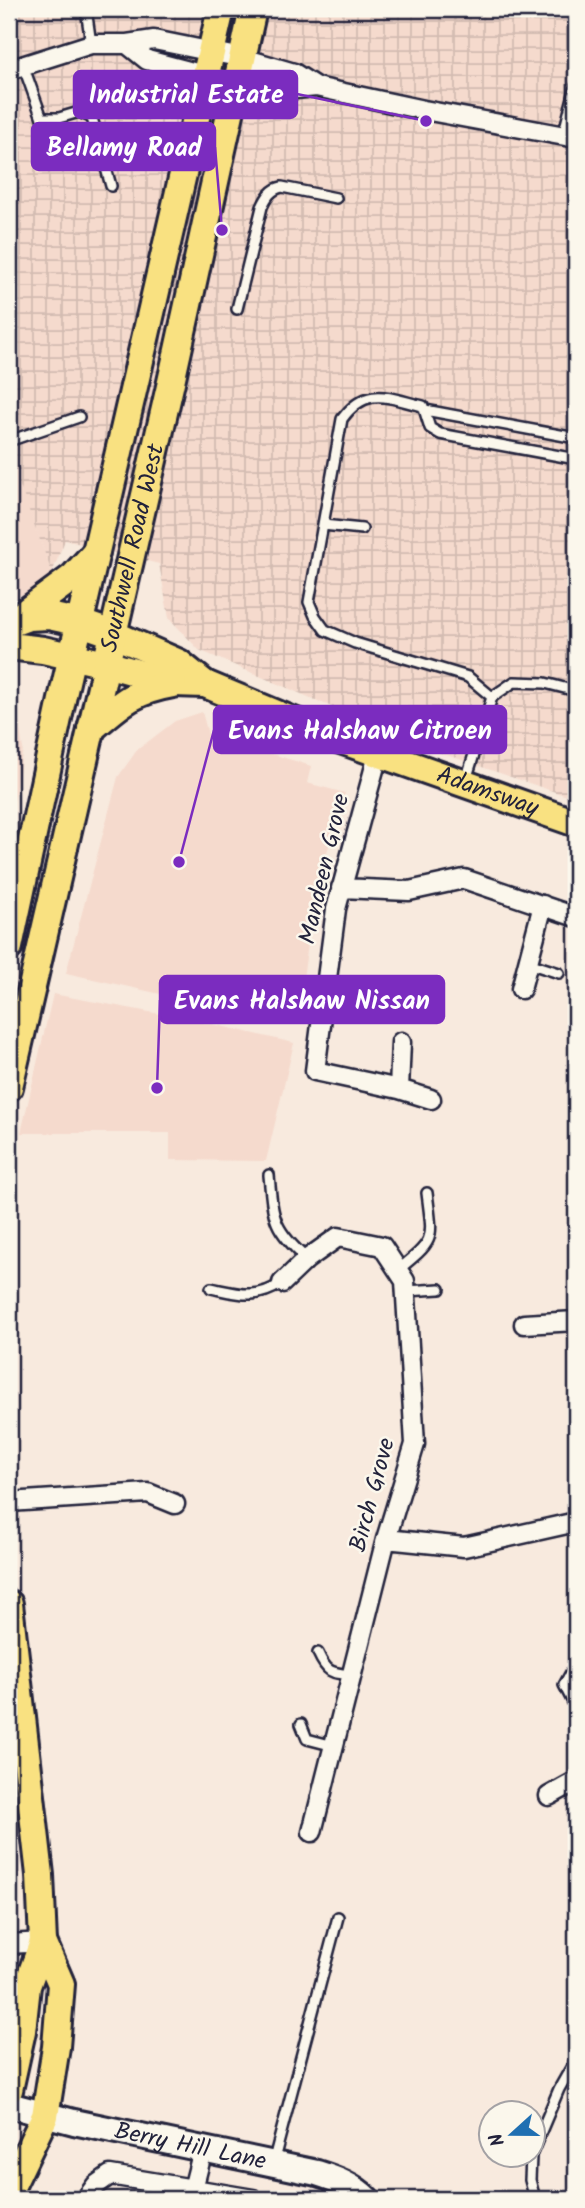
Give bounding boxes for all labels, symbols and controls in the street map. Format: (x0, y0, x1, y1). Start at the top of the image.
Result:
callout: Industrial Estate (74, 71, 297, 118)
text: Industrial Estate (88, 75, 284, 117)
callout: Bellamy Road (32, 123, 215, 170)
text: Bellamy Road (46, 128, 203, 170)
street label: Southwell Road West (90, 439, 176, 656)
callout: Evans Halshaw Citroen (214, 706, 506, 753)
text: Evans Halshaw Citroen (228, 711, 492, 753)
street label: Adamsway (431, 756, 545, 828)
street label: Mandeen Grove (289, 790, 361, 948)
callout: Evans Halshaw Nissan (160, 976, 444, 1023)
text: Evans Halshaw Nissan (174, 981, 430, 1023)
street label: Birch Grove (339, 1433, 407, 1556)
north arrow (476, 2100, 546, 2170)
street label: Berry Hill Lane (111, 2111, 270, 2181)
text: N (482, 2128, 514, 2150)

